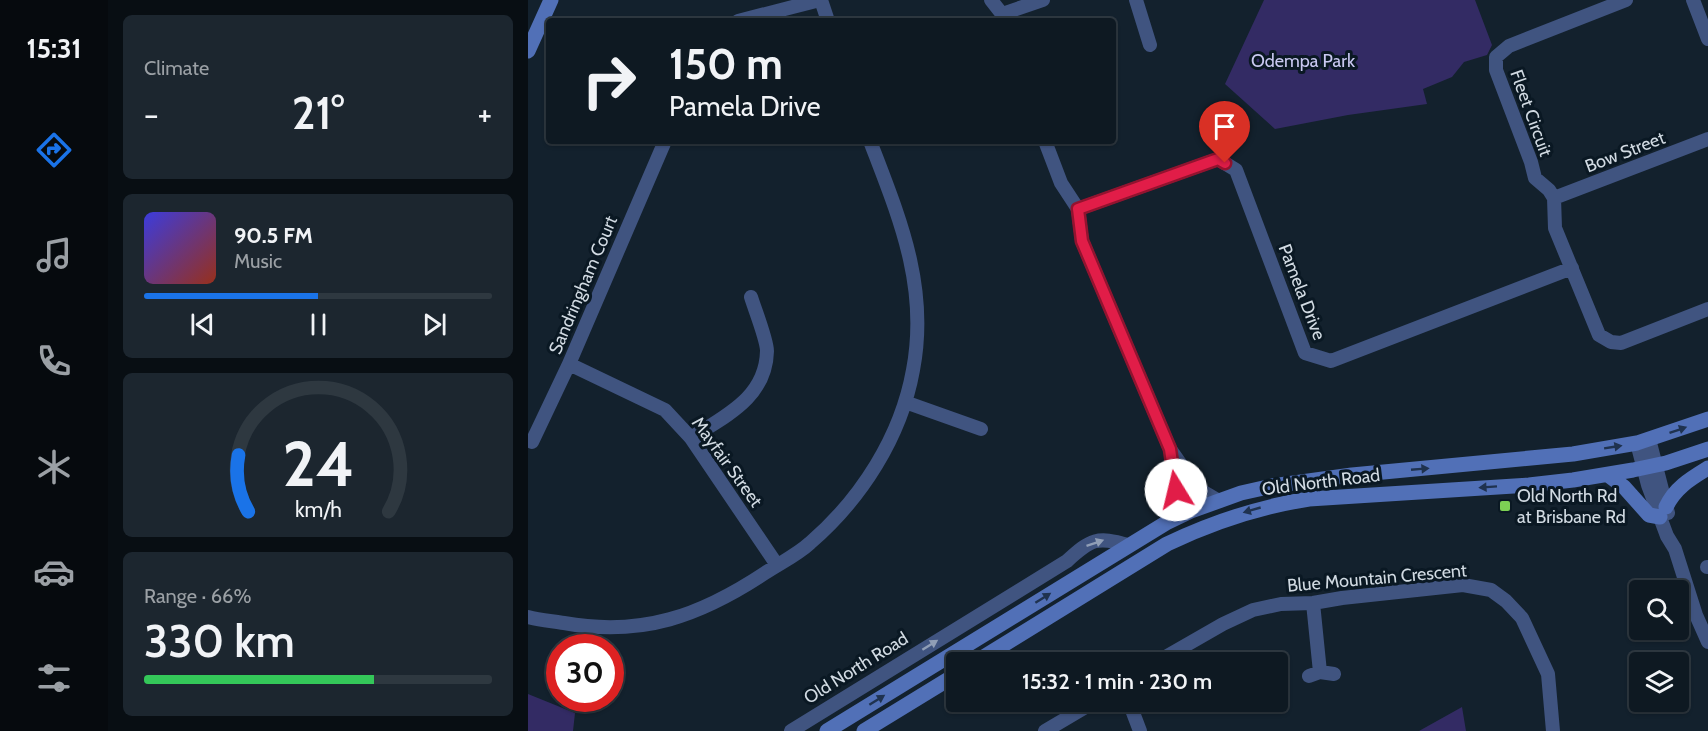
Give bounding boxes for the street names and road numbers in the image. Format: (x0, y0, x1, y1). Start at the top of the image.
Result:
street label: Fleet Circuit (1505, 67, 1557, 159)
street label: Bow Street (1582, 127, 1668, 177)
street label: Sandringham Court (544, 213, 622, 357)
street label: Pamela Drive (1274, 241, 1330, 343)
street label: Mayfair Street (687, 413, 767, 511)
street label: Old North Road (1261, 464, 1381, 500)
street label: Blue Mountain Crescent (1286, 559, 1468, 597)
street label: Old North Road (800, 627, 912, 709)

